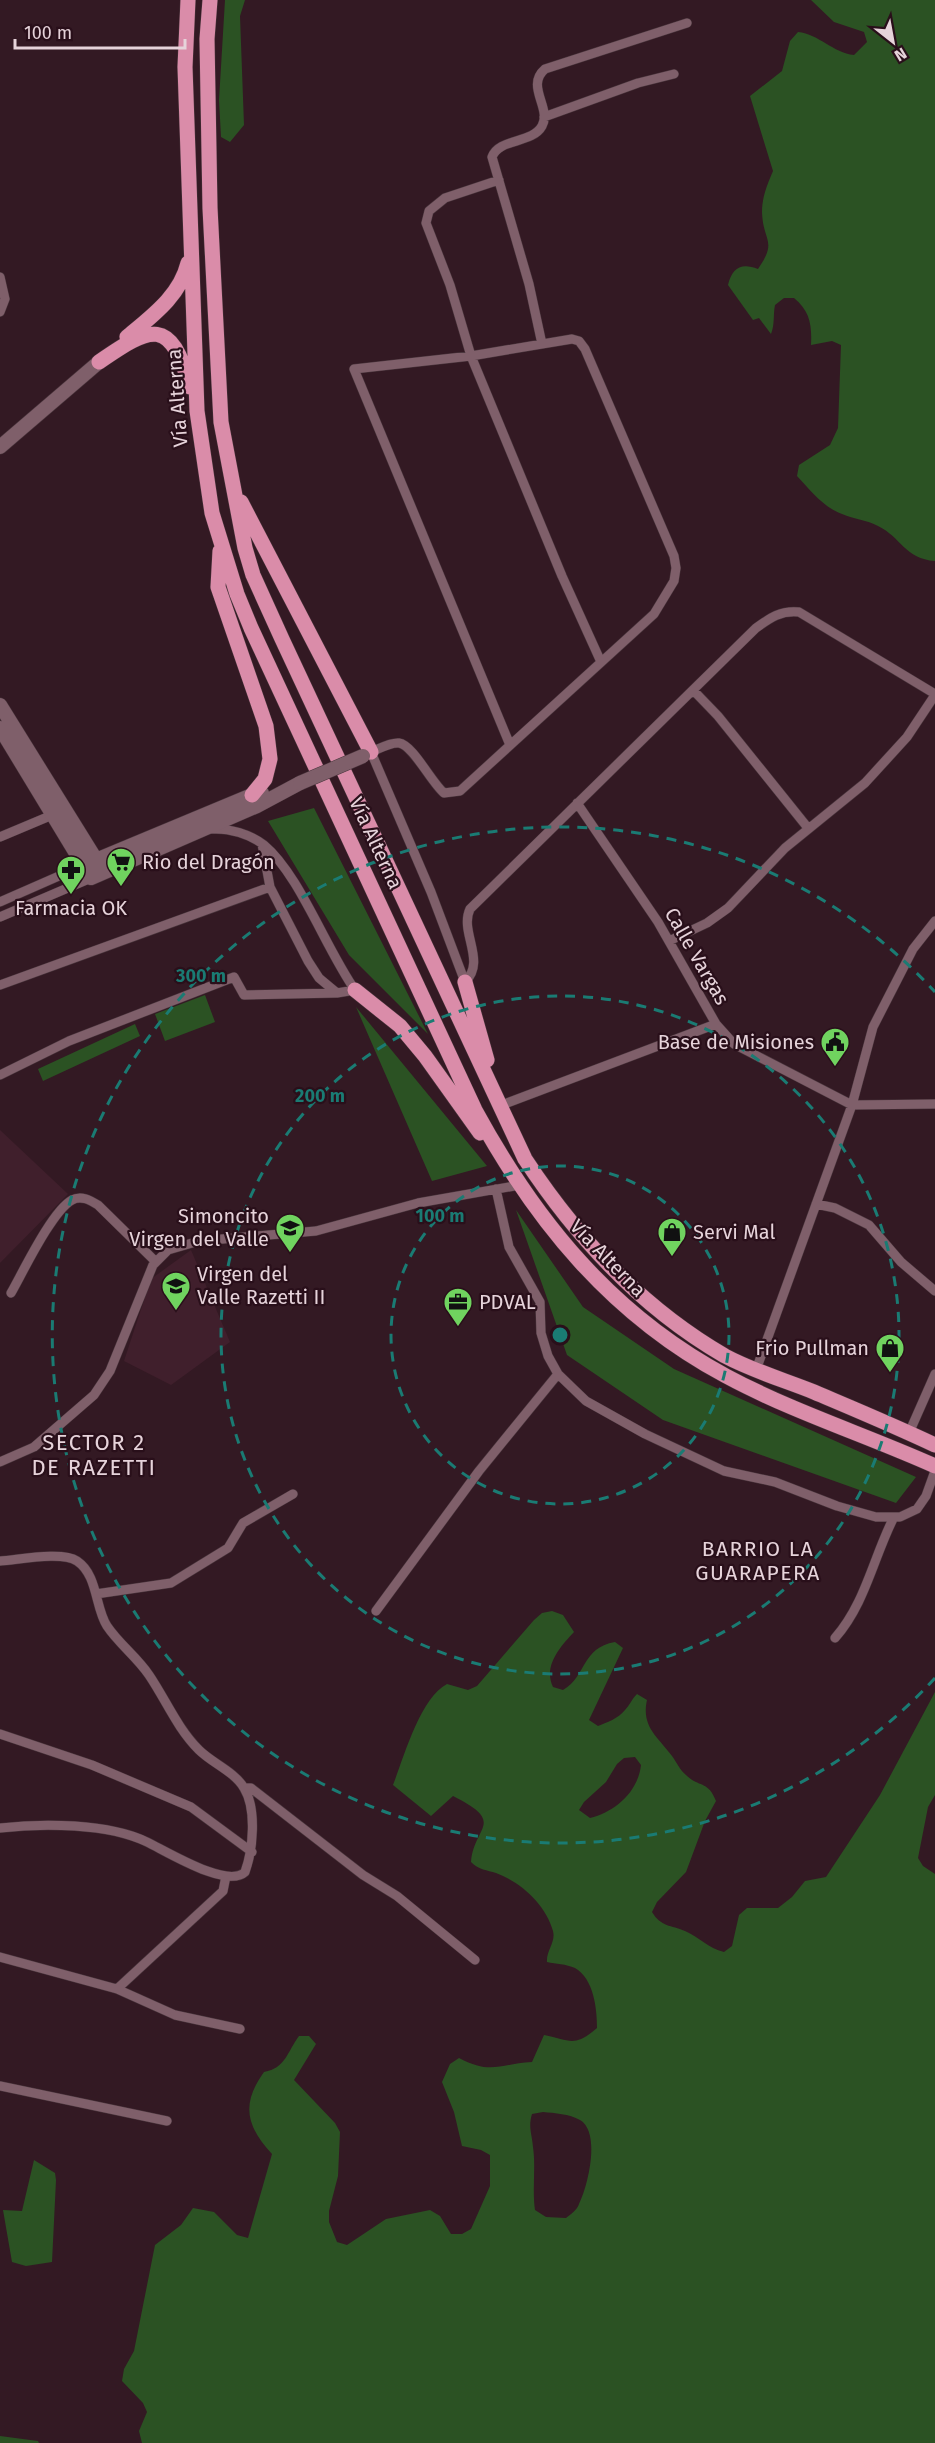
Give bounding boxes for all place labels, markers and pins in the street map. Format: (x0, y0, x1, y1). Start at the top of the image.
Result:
supermarket icon: Rio del Dragón (105, 846, 137, 888)
place label: Rio del Dragón (142, 850, 275, 874)
pharmacy icon: Farmacia OK (55, 854, 87, 896)
place label: Farmacia OK (15, 896, 127, 920)
public building icon: Base de Misiones (819, 1026, 851, 1068)
place label: Base de Misiones (658, 1030, 814, 1054)
place label: Simoncito Virgen del Valle (129, 1204, 269, 1251)
school or university icon: Simoncito Virgen del Valle (274, 1212, 306, 1254)
shop icon: Servi Mal (656, 1216, 688, 1258)
place label: Servi Mal (693, 1220, 776, 1244)
place label: Virgen del Valle Razetti II (197, 1262, 325, 1309)
school or university icon: Virgen del Valle Razetti II (160, 1270, 192, 1312)
office icon: PDVAL (442, 1286, 474, 1328)
place label: PDVAL (479, 1290, 536, 1314)
centre of rings (550, 1325, 570, 1345)
shop icon: Frio Pullman (874, 1332, 906, 1374)
place label: Frio Pullman (755, 1336, 869, 1360)

